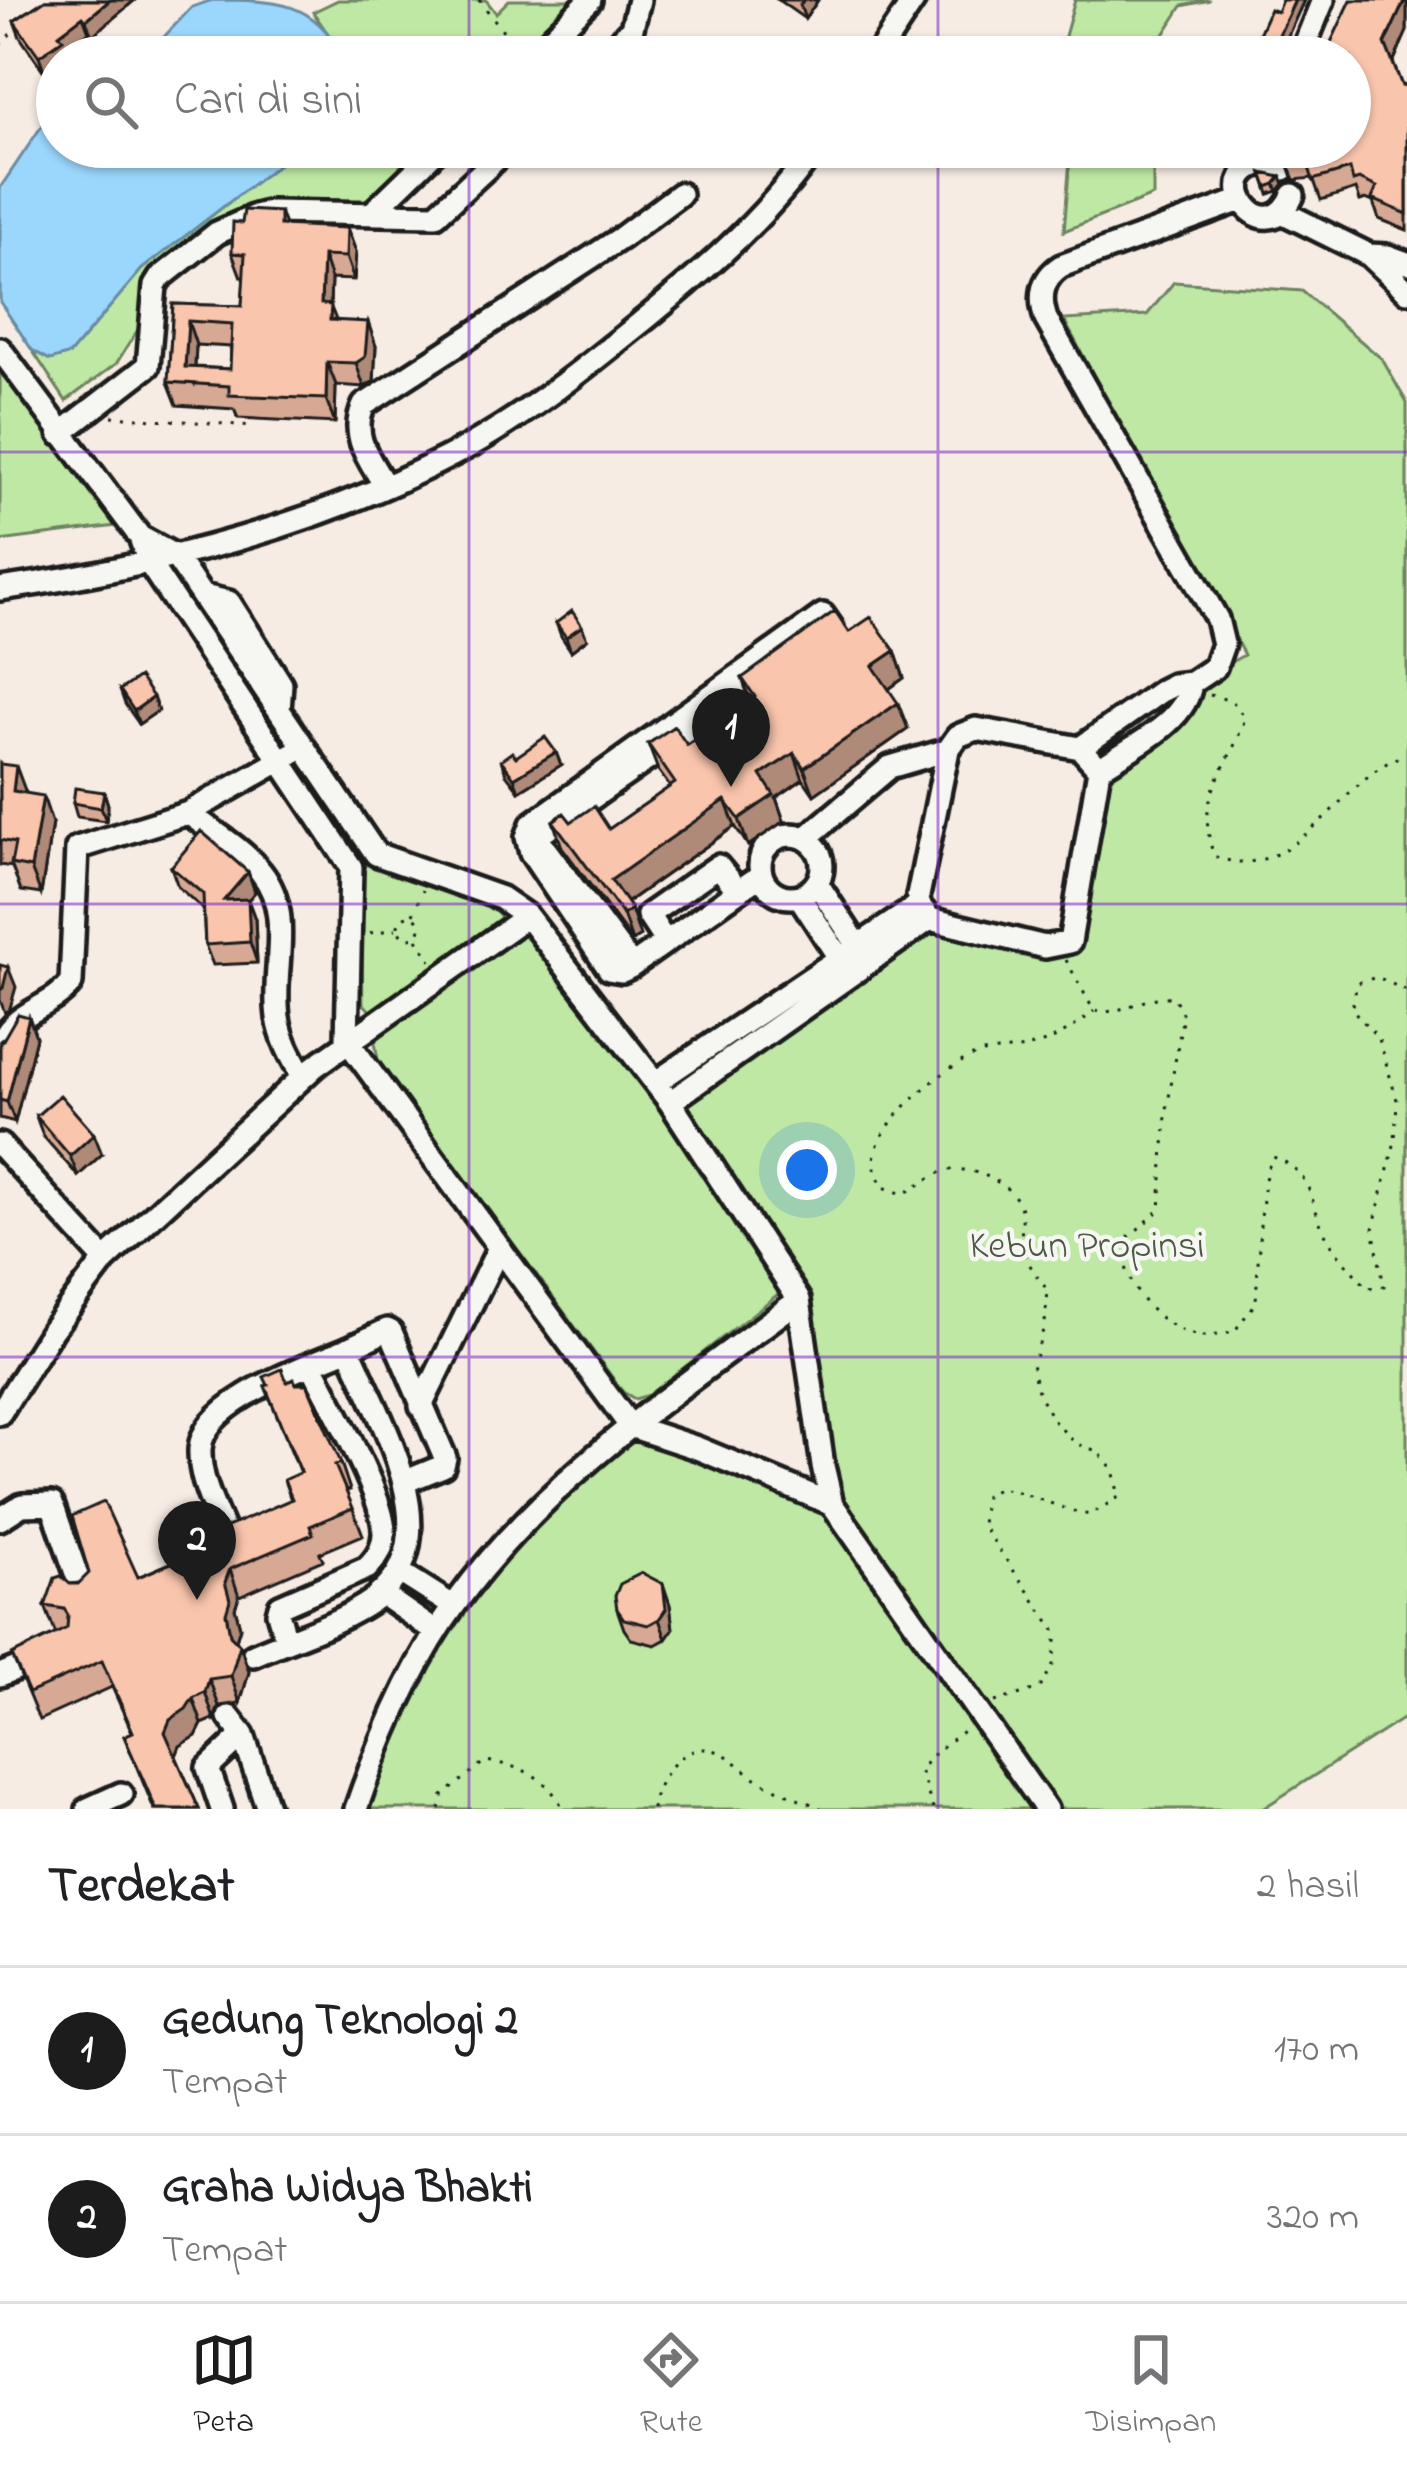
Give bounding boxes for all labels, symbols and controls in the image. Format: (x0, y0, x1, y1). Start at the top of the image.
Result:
search box (36, 36, 1371, 168)
icon: search (78, 69, 144, 135)
text: Cari di sini (174, 69, 362, 135)
pin: 1 (692, 688, 770, 787)
your location (777, 1140, 837, 1200)
park label: Kebun Propinsi (969, 1219, 1205, 1276)
pin: 2 (158, 1501, 236, 1600)
text: Terdekat (48, 1850, 234, 1925)
text: 2 hasil (1257, 1859, 1359, 1916)
text: Gedung Teknologi 2 (162, 1989, 518, 2055)
text: 1 (81, 2022, 93, 2079)
text: 170 m (1274, 2022, 1359, 2079)
text: Tempat (162, 2055, 287, 2112)
text: Graha Widya Bhakti (162, 2157, 533, 2223)
text: 2 (77, 2190, 97, 2247)
text: 320 m (1267, 2190, 1359, 2247)
text: Tempat (162, 2223, 287, 2280)
tab: Peta (191, 2327, 257, 2447)
tab: Rute (638, 2327, 704, 2447)
tab: Disimpan (1086, 2327, 1216, 2447)

